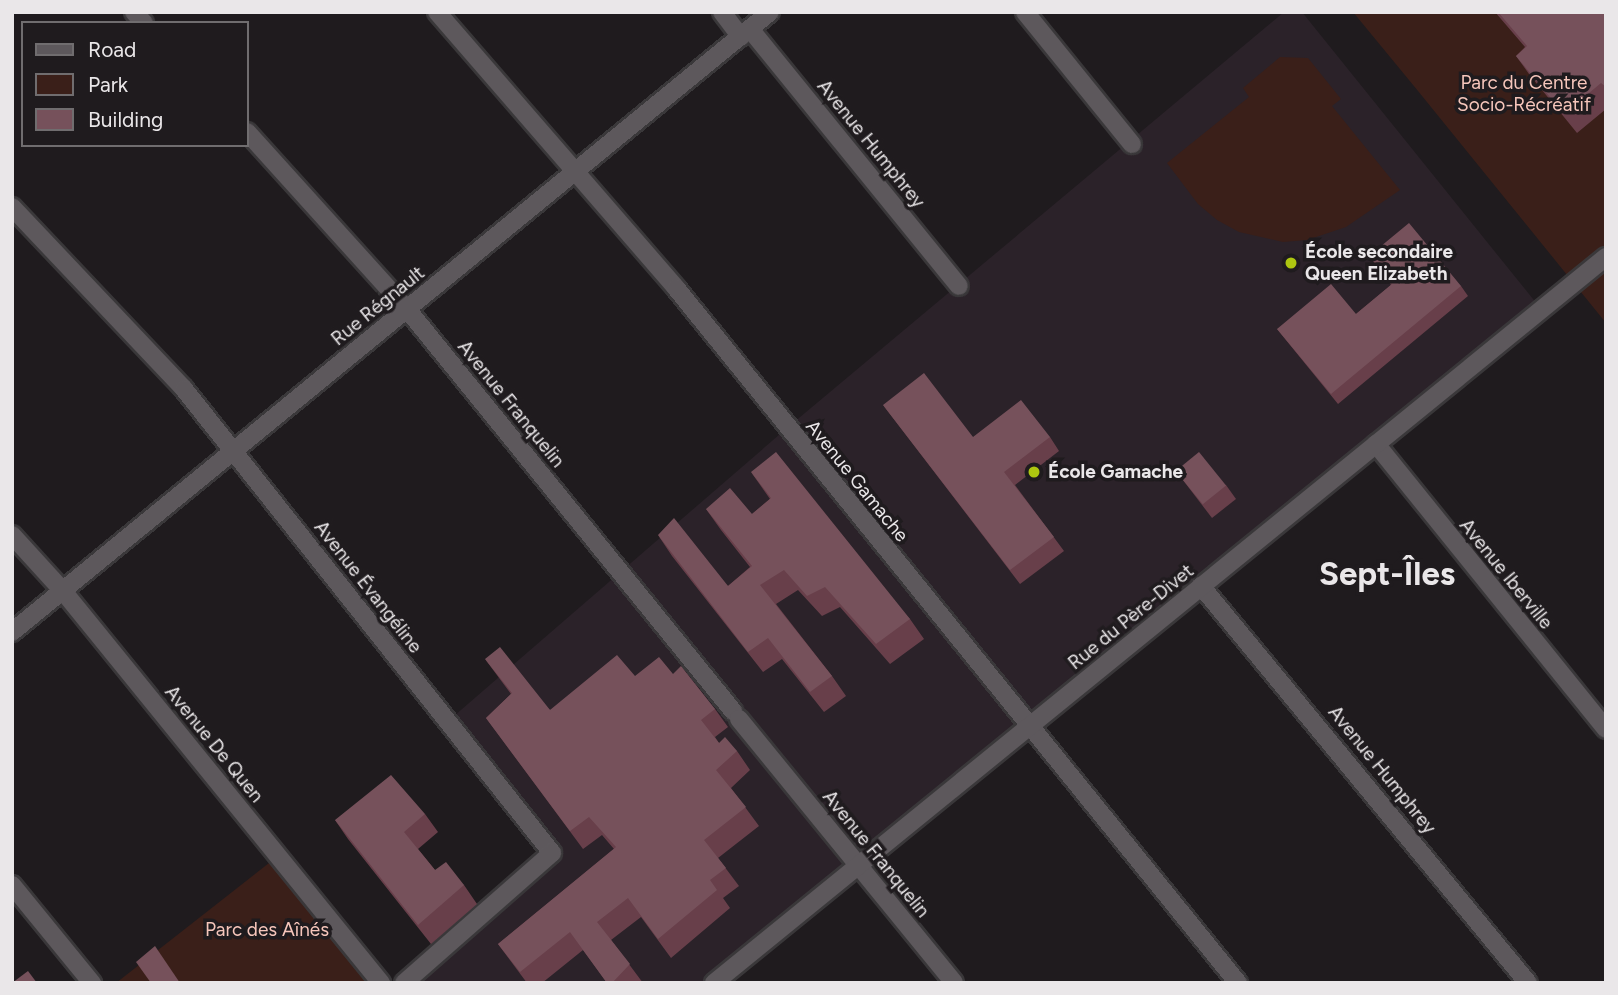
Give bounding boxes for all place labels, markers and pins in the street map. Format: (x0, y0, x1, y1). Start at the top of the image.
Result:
place label: École secondaire Queen Elizabeth (1305, 241, 1453, 285)
marker: École secondaire Queen Elizabeth (1283, 255, 1299, 271)
place label: École Gamache (1048, 461, 1183, 483)
marker: École Gamache (1026, 464, 1042, 480)

